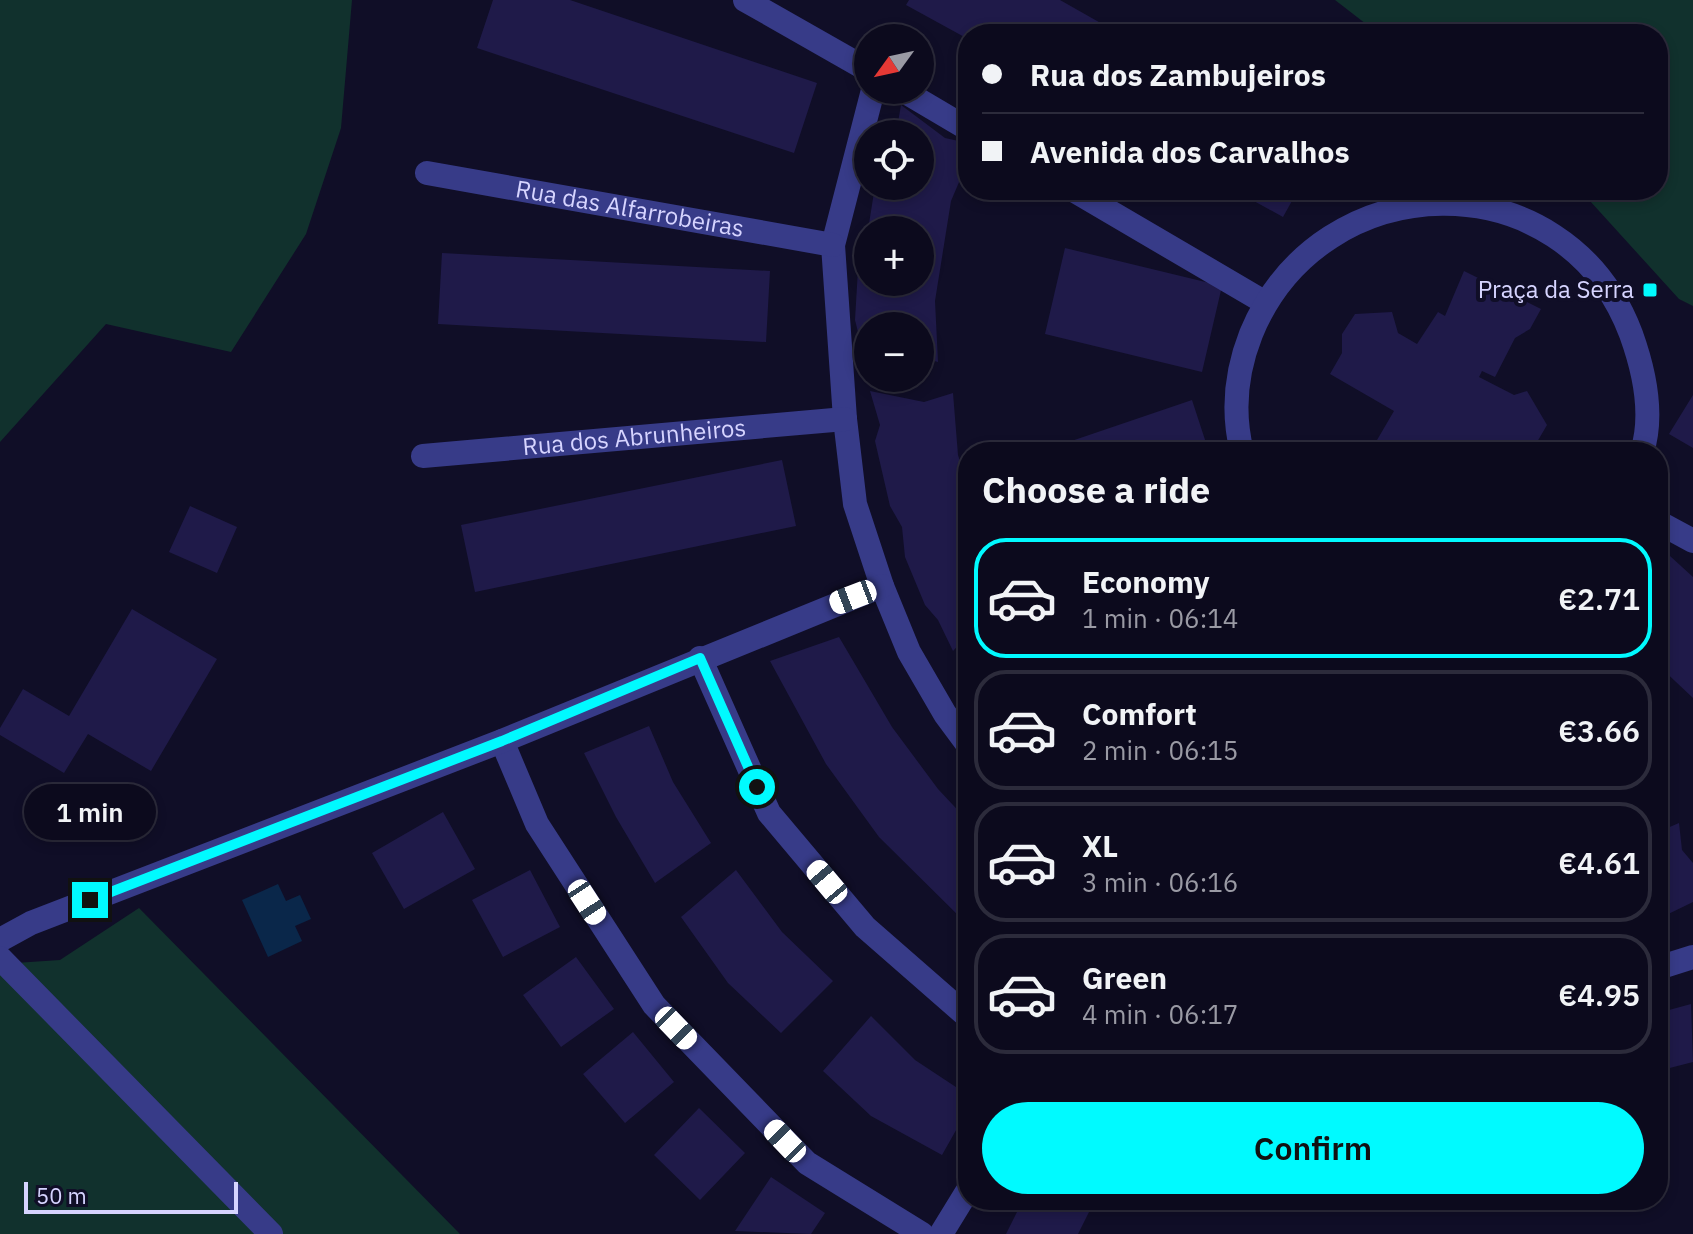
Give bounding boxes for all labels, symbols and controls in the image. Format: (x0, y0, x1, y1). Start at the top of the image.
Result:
north arrow (854, 24, 934, 104)
map controls (854, 24, 934, 392)
text: Rua dos Zambujeiros (1030, 55, 1326, 94)
button: locate (854, 120, 934, 200)
text: Avenida dos Carvalhos (1030, 132, 1350, 171)
street label: Rua das Alfarrobeiras (513, 172, 747, 244)
button: + (854, 216, 934, 296)
place label: Praça da Serra (1478, 273, 1634, 305)
marker: Praça da Serra (1641, 281, 1659, 299)
button: − (854, 312, 934, 392)
street label: Rua dos Abrunheiros (521, 411, 747, 462)
text: Choose a ride (982, 466, 1210, 513)
icon: car (986, 562, 1058, 634)
text: Economy (1082, 562, 1210, 601)
car (826, 577, 880, 617)
text: €2.71 (1558, 579, 1640, 618)
text: 1 min · 06:14 (1082, 601, 1238, 635)
icon: car (986, 694, 1058, 766)
text: Comfort (1082, 694, 1197, 733)
text: €3.66 (1558, 711, 1640, 750)
text: 2 min · 06:15 (1082, 733, 1238, 767)
route start (739, 769, 775, 805)
callout: 1 min (24, 784, 156, 840)
text: 1 min (56, 795, 124, 829)
icon: car (986, 826, 1058, 898)
text: XL (1082, 826, 1118, 865)
text: €4.61 (1558, 843, 1640, 882)
car (802, 856, 852, 908)
text: 3 min · 06:16 (1082, 865, 1238, 899)
car (564, 875, 610, 929)
route end (72, 882, 108, 918)
icon: car (986, 958, 1058, 1030)
text: Green (1082, 958, 1167, 997)
text: €4.95 (1558, 975, 1640, 1014)
text: 4 min · 06:17 (1082, 997, 1238, 1031)
car (651, 1002, 701, 1054)
button: Confirm (982, 1102, 1644, 1194)
car (760, 1115, 810, 1167)
scale bar (24, 1178, 238, 1214)
text: 50 m (36, 1181, 87, 1210)

